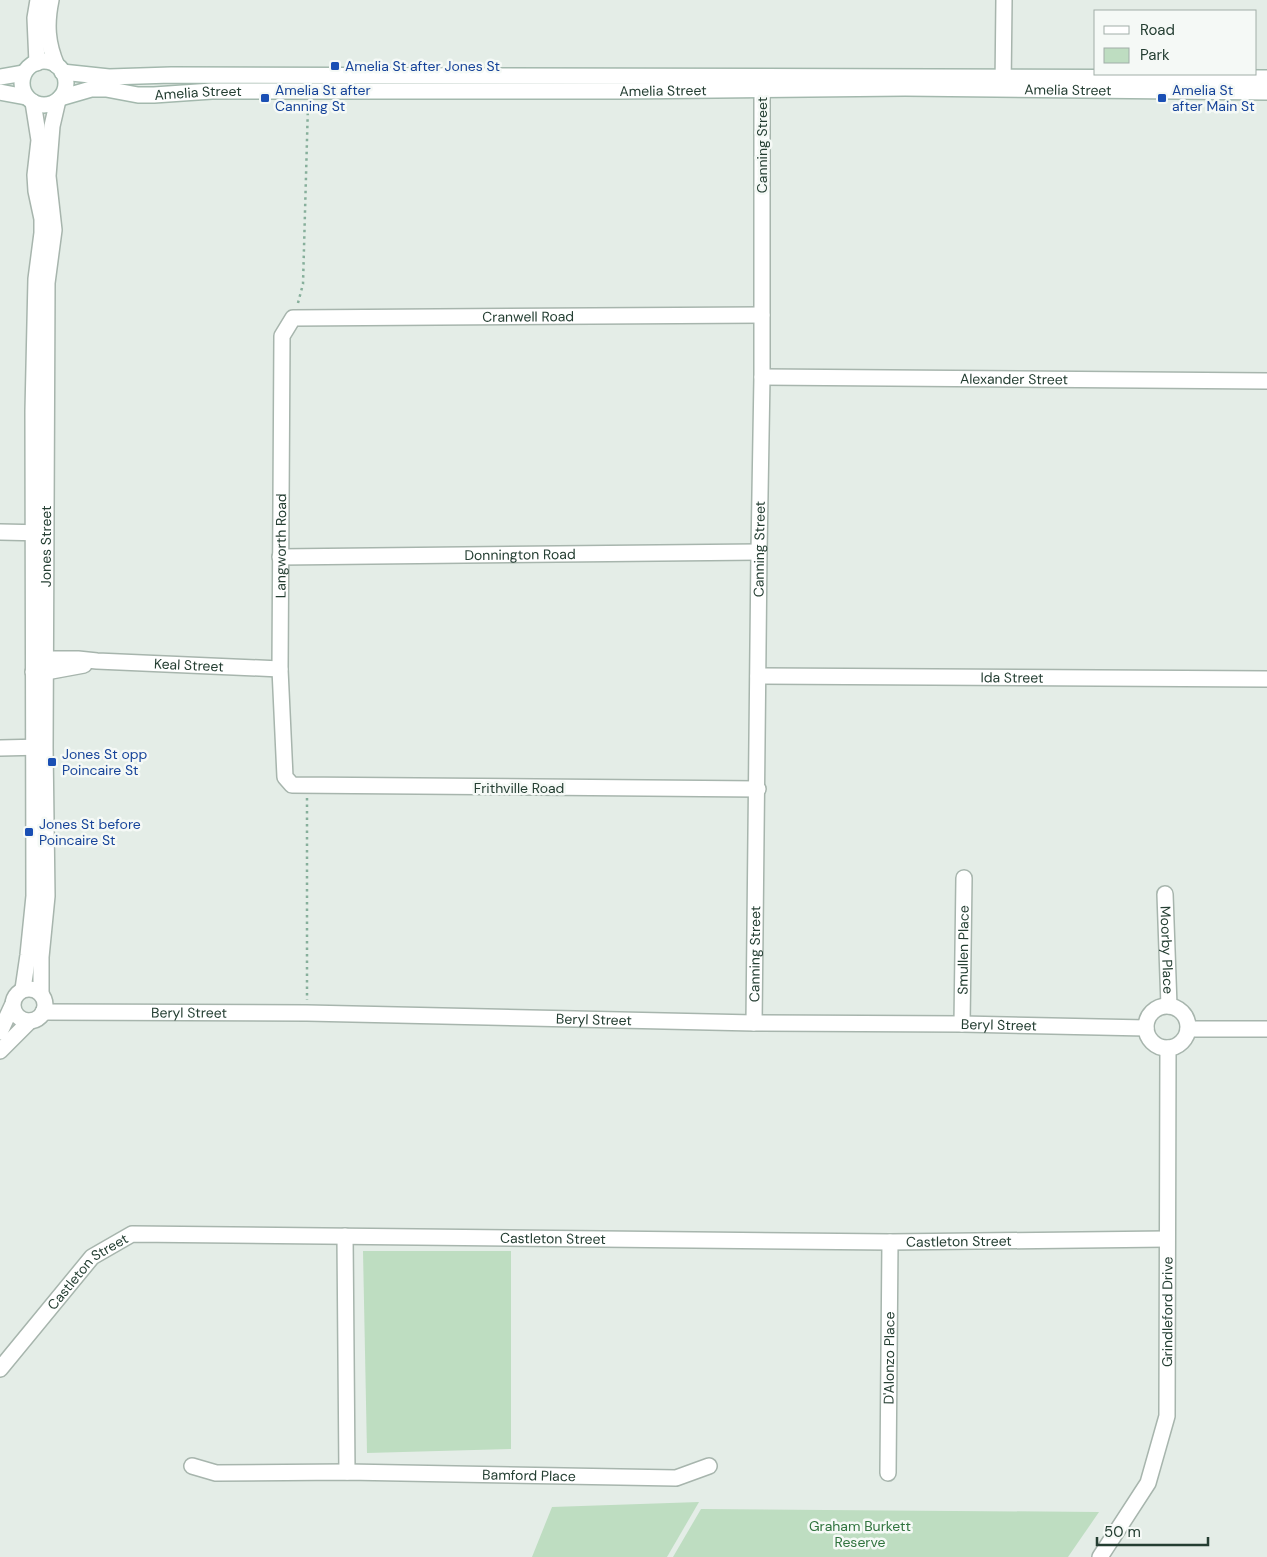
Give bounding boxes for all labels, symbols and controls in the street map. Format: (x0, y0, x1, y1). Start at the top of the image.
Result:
legend (1094, 10, 1257, 75)
text: Road (1140, 20, 1175, 40)
text: Park (1140, 45, 1170, 65)
place label: Amelia St after Jones St (345, 57, 500, 75)
marker: Amelia St after Jones St (329, 60, 341, 72)
street label: Amelia Street (1024, 80, 1112, 99)
place label: Amelia St after Canning St (275, 81, 371, 115)
street label: Amelia Street (619, 81, 707, 100)
place label: Amelia St after Main St (1172, 81, 1255, 115)
street label: Amelia Street (154, 82, 242, 104)
marker: Amelia St after Canning St (259, 92, 271, 104)
marker: Amelia St after Main St (1156, 92, 1168, 104)
street label: Canning Street (753, 97, 771, 193)
street label: Cranwell Road (482, 307, 574, 326)
street label: Alexander Street (960, 370, 1068, 388)
street label: Langworth Road (271, 493, 290, 598)
street label: Canning Street (750, 501, 769, 597)
street label: Jones Street (37, 505, 55, 587)
street label: Donnington Road (464, 545, 576, 564)
street label: Keal Street (154, 654, 224, 676)
street label: Ida Street (980, 668, 1044, 687)
place label: Jones St opp Poincaire St (62, 745, 147, 779)
marker: Jones St opp Poincaire St (46, 756, 58, 768)
street label: Frithville Road (474, 779, 564, 797)
place label: Jones St before Poincaire St (39, 815, 141, 849)
marker: Jones St before Poincaire St (23, 826, 35, 838)
street label: Smullen Place (953, 905, 973, 995)
street label: Canning Street (745, 906, 764, 1002)
street label: Moorby Place (1156, 906, 1178, 994)
street label: Beryl Street (151, 1003, 227, 1022)
street label: Beryl Street (556, 1010, 632, 1029)
street label: Beryl Street (961, 1015, 1037, 1035)
street label: Castleton Street (43, 1229, 131, 1314)
street label: Castleton Street (500, 1229, 606, 1248)
street label: Castleton Street (906, 1232, 1012, 1251)
street label: Grindleford Drive (1158, 1257, 1176, 1367)
street label: D'Alonzo Place (880, 1311, 898, 1405)
street label: Bamford Place (482, 1465, 576, 1485)
scale bar (1097, 1514, 1208, 1546)
park label: Graham Burkett Reserve (809, 1517, 911, 1551)
text: 50 m (1104, 1522, 1141, 1542)

